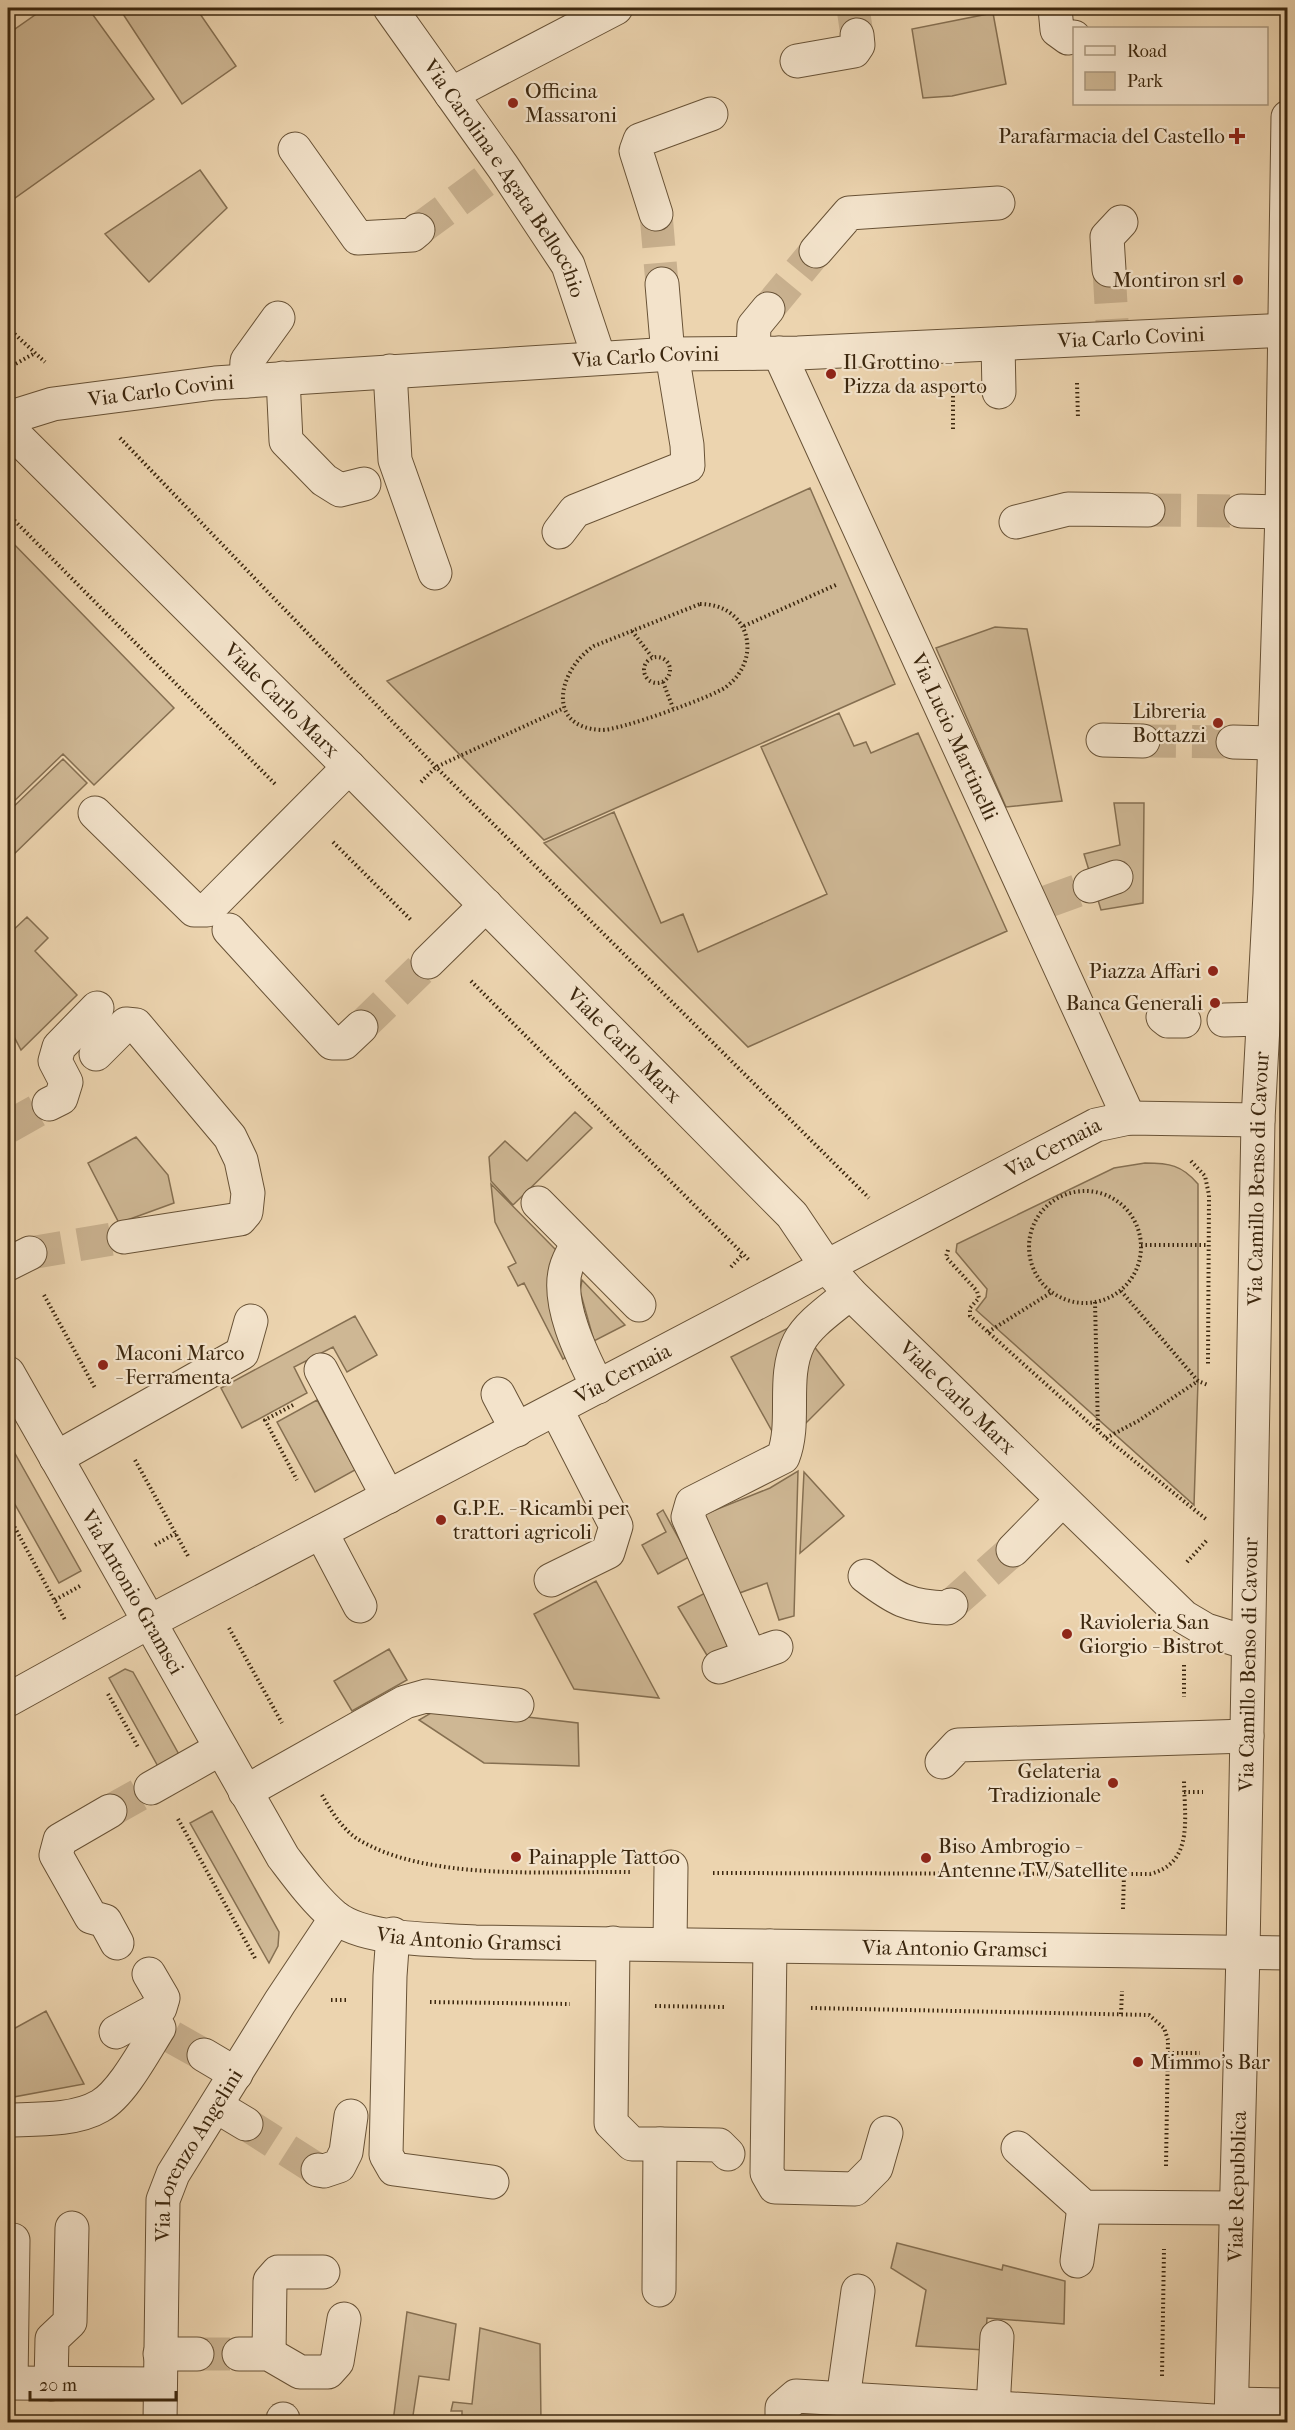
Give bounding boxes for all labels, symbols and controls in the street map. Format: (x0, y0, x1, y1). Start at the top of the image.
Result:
legend (1073, 27, 1268, 105)
text: Road (1127, 41, 1167, 62)
street label: Via Carolina e Agata Bellocchio (418, 54, 590, 300)
text: Park (1127, 71, 1164, 92)
place label: Officina Massaroni (525, 79, 617, 127)
marker: Officina Massaroni (506, 96, 520, 110)
place label: Parafarmacia del Castello (998, 124, 1225, 148)
marker: Parafarmacia del Castello (1230, 129, 1244, 143)
place label: Montiron srl (1112, 268, 1226, 292)
marker: Montiron srl (1231, 273, 1245, 287)
street label: Via Carlo Covini (1056, 322, 1205, 353)
street label: Via Carlo Covini (570, 342, 719, 372)
place label: Il Grottino - Pizza da asporto (843, 350, 987, 398)
marker: Il Grottino - Pizza da asporto (824, 367, 838, 381)
street label: Via Carlo Covini (85, 370, 235, 411)
street label: Viale Carlo Marx (219, 637, 344, 762)
street label: Via Lucio Martinelli (906, 649, 1003, 824)
place label: Libreria Bottazzi (1132, 699, 1206, 747)
marker: Libreria Bottazzi (1211, 716, 1225, 730)
place label: Piazza Affari (1089, 959, 1201, 983)
marker: Piazza Affari (1206, 964, 1220, 978)
street label: Viale Carlo Marx (561, 982, 686, 1108)
place label: Banca Generali (1066, 991, 1203, 1015)
marker: Banca Generali (1208, 996, 1222, 1010)
street label: Via Camillo Benso di Cavour (1243, 1051, 1274, 1307)
street label: Via Cernaia (1000, 1112, 1105, 1183)
street label: Viale Carlo Marx (894, 1335, 1021, 1459)
street label: Via Cernaia (569, 1338, 675, 1409)
place label: Maconi Marco - Ferramenta (115, 1341, 244, 1389)
marker: Maconi Marco - Ferramenta (96, 1358, 110, 1372)
place label: G.P.E. - Ricambi per trattori agricoli (453, 1496, 629, 1544)
street label: Via Antonio Gramsci (76, 1505, 189, 1679)
marker: G.P.E. - Ricambi per trattori agricoli (434, 1513, 448, 1527)
street label: Via Camillo Benso di Cavour (1234, 1537, 1262, 1793)
place label: Ravioleria San Giorgio - Bistrot (1079, 1610, 1224, 1658)
marker: Ravioleria San Giorgio - Bistrot (1060, 1627, 1074, 1641)
place label: Gelateria Tradizionale (988, 1759, 1101, 1807)
marker: Gelateria Tradizionale (1106, 1776, 1120, 1790)
place label: Biso Ambrogio - Antenne TV/Satellite (937, 1834, 1128, 1882)
place label: Painapple Tattoo (528, 1845, 680, 1869)
marker: Painapple Tattoo (509, 1850, 523, 1864)
marker: Biso Ambrogio - Antenne TV/Satellite (919, 1851, 933, 1865)
street label: Via Antonio Gramsci (373, 1922, 562, 1955)
street label: Via Antonio Gramsci (861, 1935, 1048, 1962)
place label: Mimmo's Bar (1150, 2050, 1270, 2074)
marker: Mimmo's Bar (1131, 2055, 1145, 2069)
street label: Via Lorenzo Angelini (150, 2064, 247, 2243)
street label: Viale Repubblica (1223, 2110, 1251, 2263)
scale bar (30, 2364, 176, 2402)
text: 20 m (39, 2375, 77, 2396)

